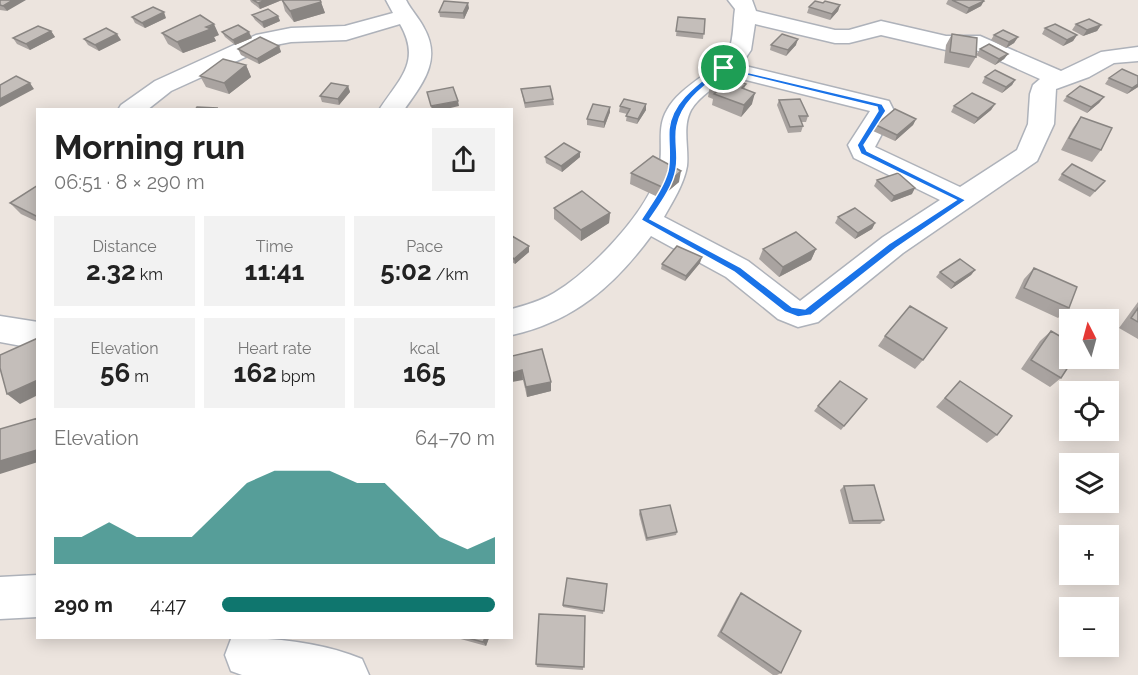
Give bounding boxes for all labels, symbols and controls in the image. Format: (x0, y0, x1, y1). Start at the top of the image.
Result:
pin (698, 42, 749, 93)
icon: arrive (707, 51, 740, 84)
text: Morning run (54, 128, 245, 167)
button: share (432, 128, 495, 191)
text: 06:51 · 8 × 290 m (54, 170, 205, 194)
text: Distance (92, 237, 157, 256)
text: Time (256, 237, 293, 256)
text: Pace (406, 237, 443, 256)
text: 2.32 (86, 256, 136, 286)
text: 11:41 (245, 256, 304, 286)
text: 5:02 (380, 256, 432, 286)
text: km (136, 265, 163, 284)
text: /km (432, 265, 469, 284)
north arrow (1059, 309, 1119, 369)
map controls (1059, 309, 1119, 657)
text: Elevation (91, 339, 158, 358)
text: Heart rate (238, 339, 311, 358)
text: kcal (410, 339, 439, 358)
text: 56 (100, 358, 130, 388)
text: 162 (234, 358, 277, 388)
text: 165 (403, 358, 446, 388)
text: m (130, 367, 149, 386)
text: bpm (277, 367, 315, 386)
button: locate (1059, 381, 1119, 441)
text: Elevation (54, 426, 139, 450)
text: 64–70 m (415, 426, 495, 450)
button: layers (1059, 453, 1119, 513)
button: + (1059, 525, 1119, 585)
text: 290 m (54, 593, 113, 617)
text: 4:47 (150, 593, 186, 617)
button: − (1059, 597, 1119, 657)

